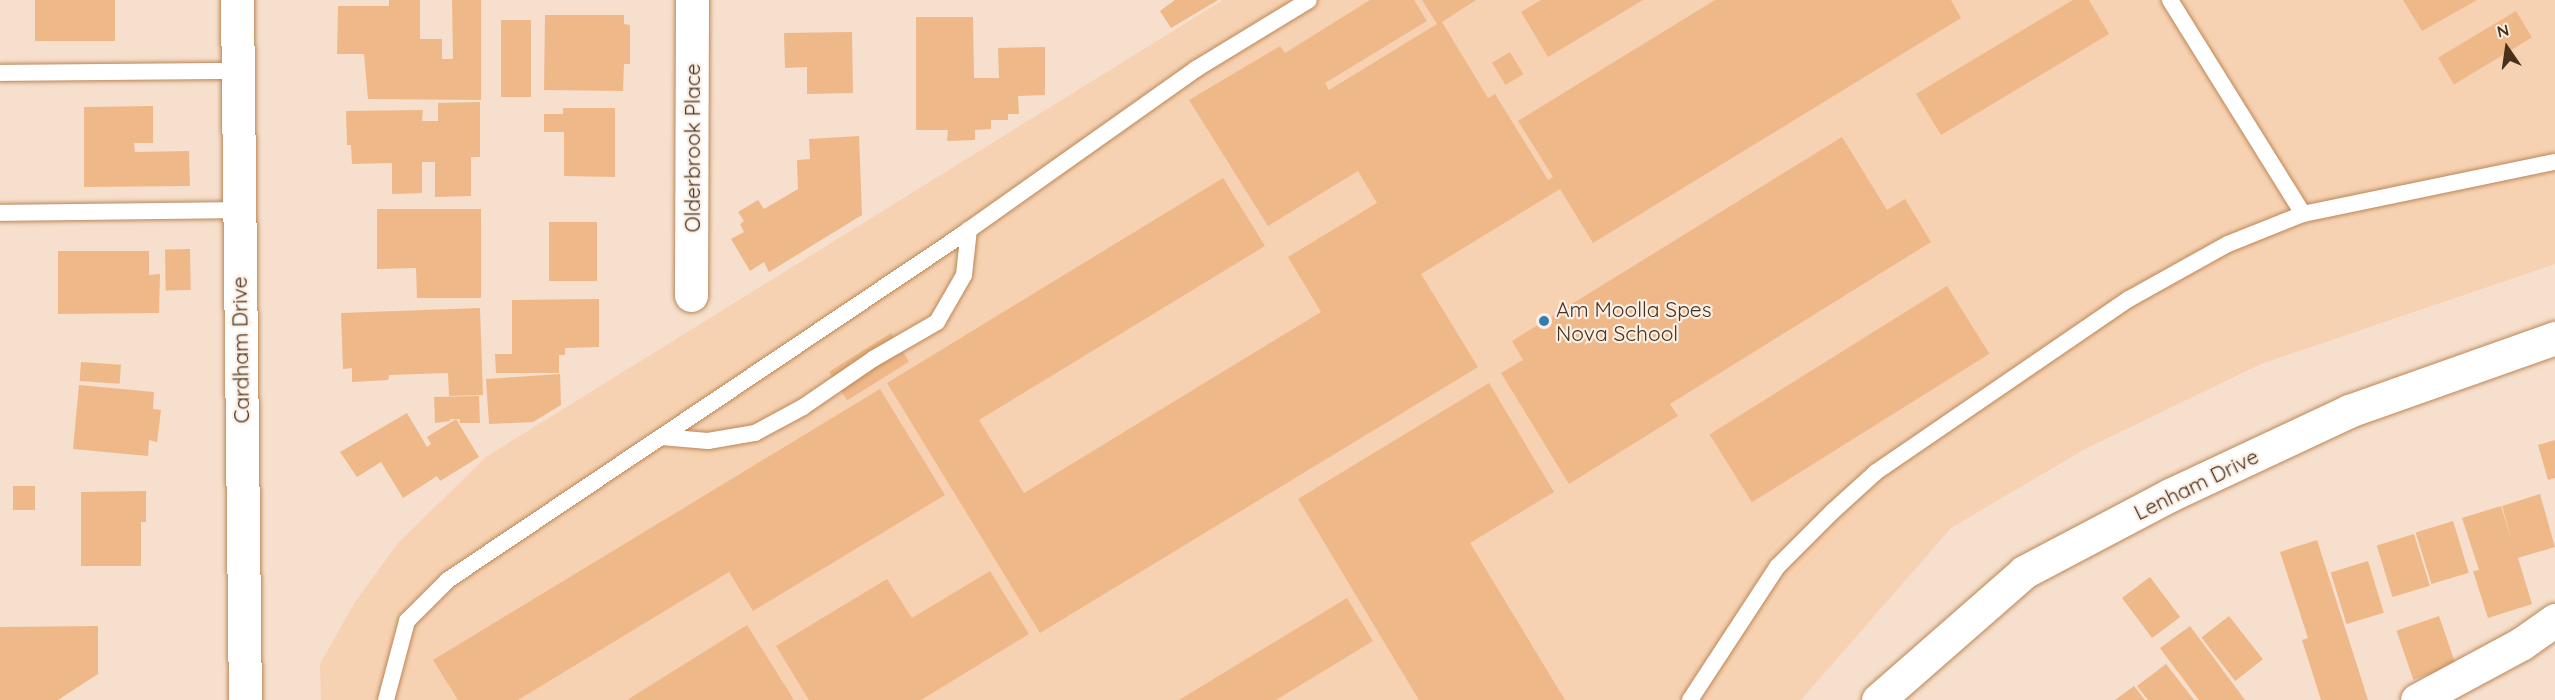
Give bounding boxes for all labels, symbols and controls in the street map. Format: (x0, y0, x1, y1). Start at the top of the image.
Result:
north arrow (2477, 18, 2537, 78)
text: N (2495, 19, 2511, 42)
street label: Olderbrook Place (679, 64, 705, 232)
street label: Cardham Drive (226, 276, 254, 424)
place label: Am Moolla Spes Nova School (1556, 296, 1712, 346)
marker: Am Moolla Spes Nova School (1537, 314, 1551, 328)
street label: Lenham Drive (2130, 443, 2262, 525)

